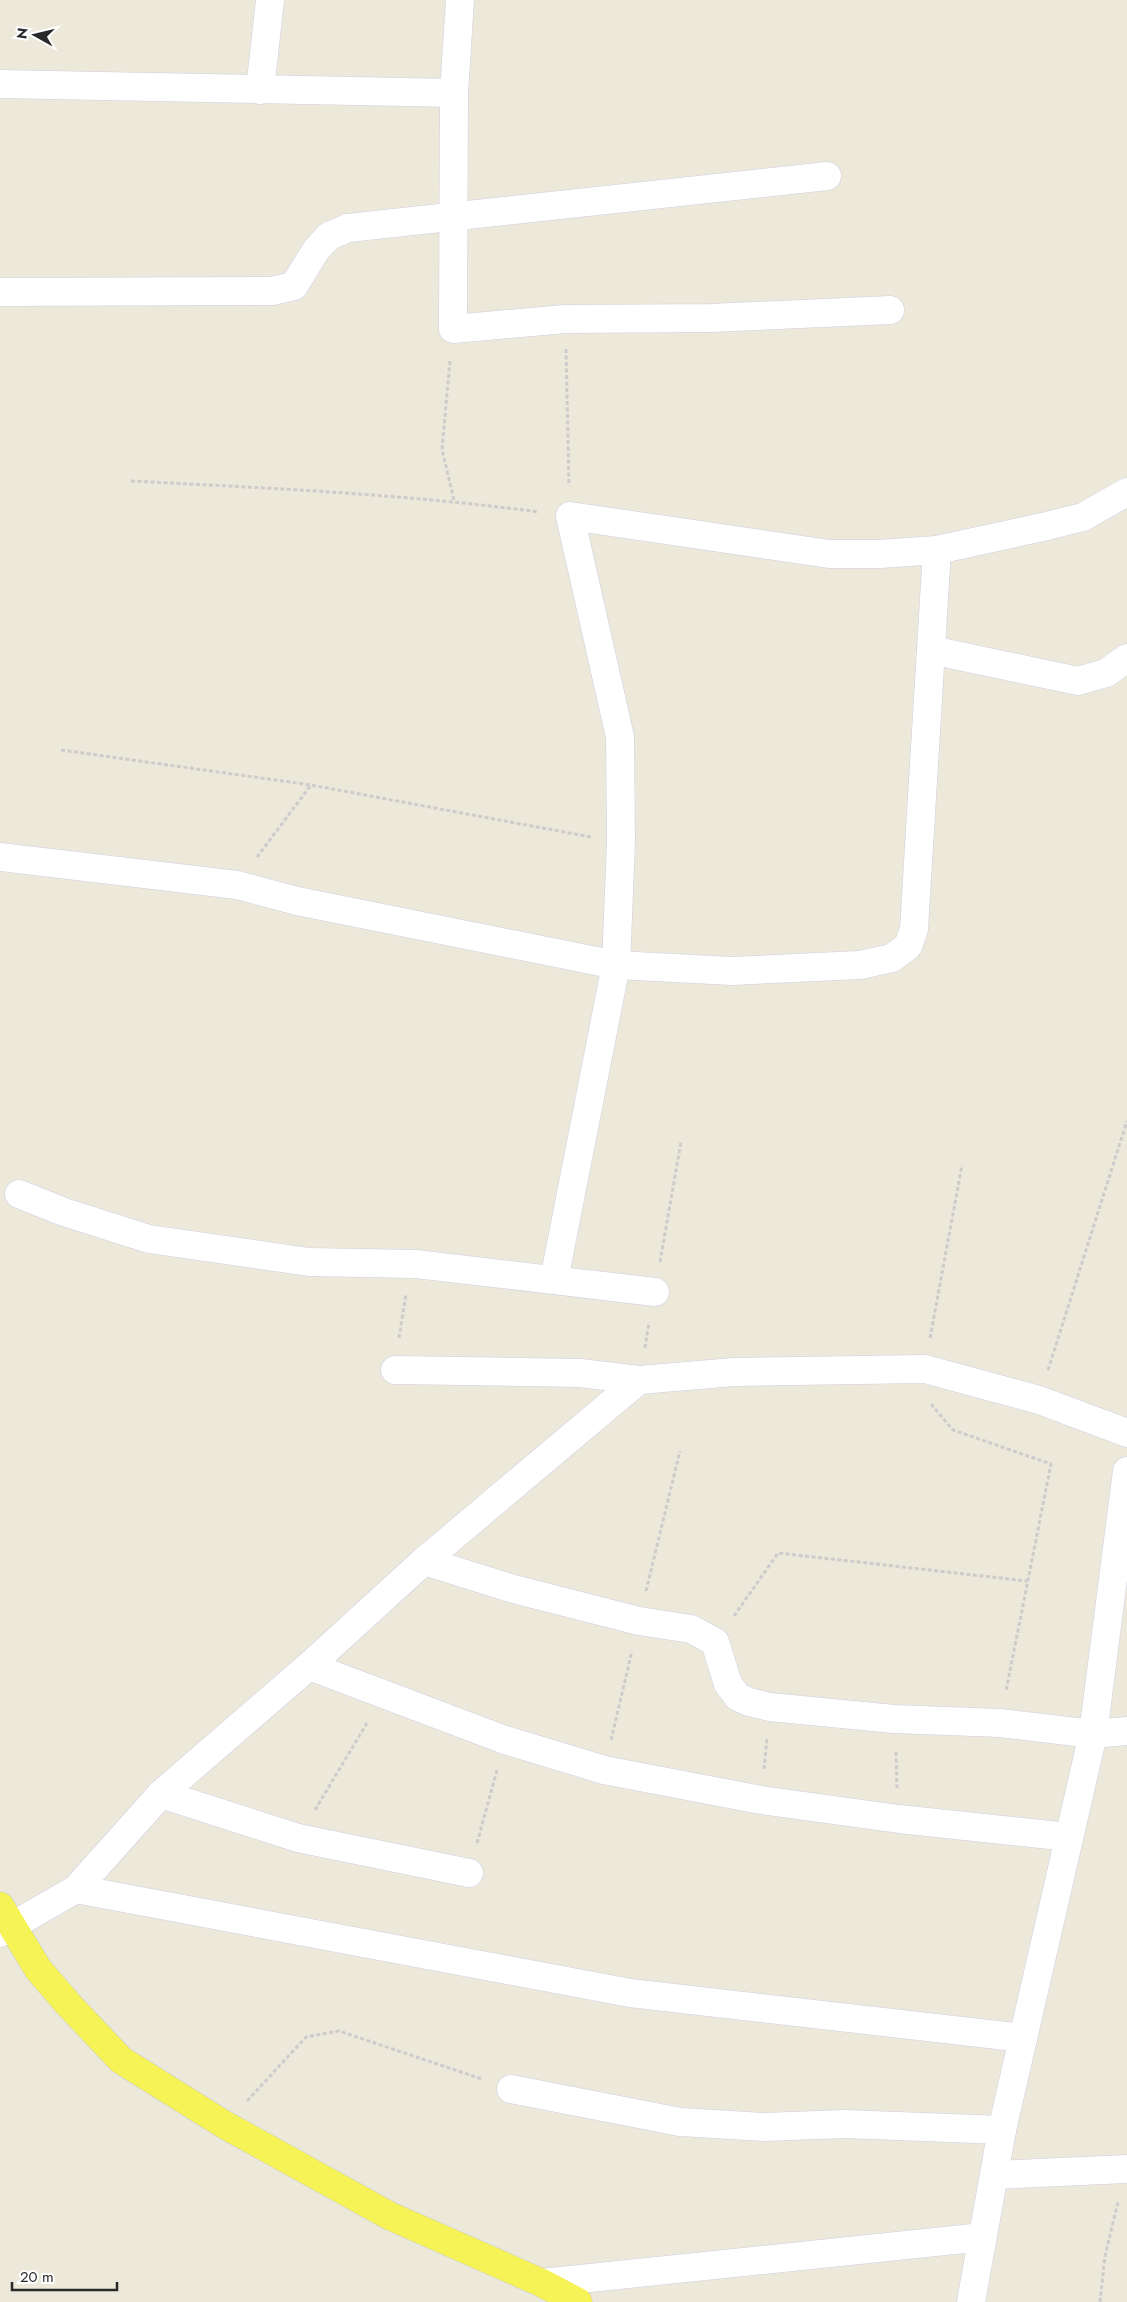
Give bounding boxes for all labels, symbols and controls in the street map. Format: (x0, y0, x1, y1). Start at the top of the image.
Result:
north arrow (10, 10, 60, 60)
text: N (11, 26, 33, 40)
scale bar (12, 2260, 118, 2292)
text: 20 m (20, 2266, 54, 2288)

